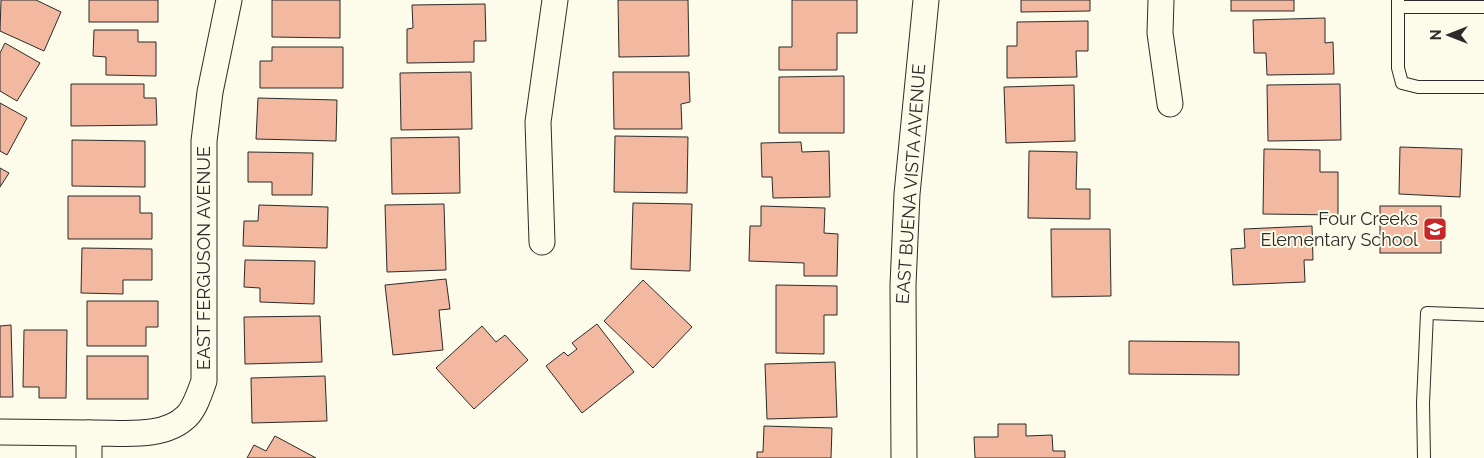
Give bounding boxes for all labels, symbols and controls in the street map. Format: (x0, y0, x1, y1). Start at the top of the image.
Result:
north arrow (1424, 10, 1474, 60)
text: N (1428, 30, 1444, 40)
street label: EAST BUENA VISTA AVENUE (892, 63, 929, 305)
street label: EAST FERGUSON AVENUE (193, 146, 214, 370)
place label: Four Creeks Elementary School (1260, 208, 1418, 250)
school or university icon: Four Creeks Elementary School (1422, 216, 1448, 242)

